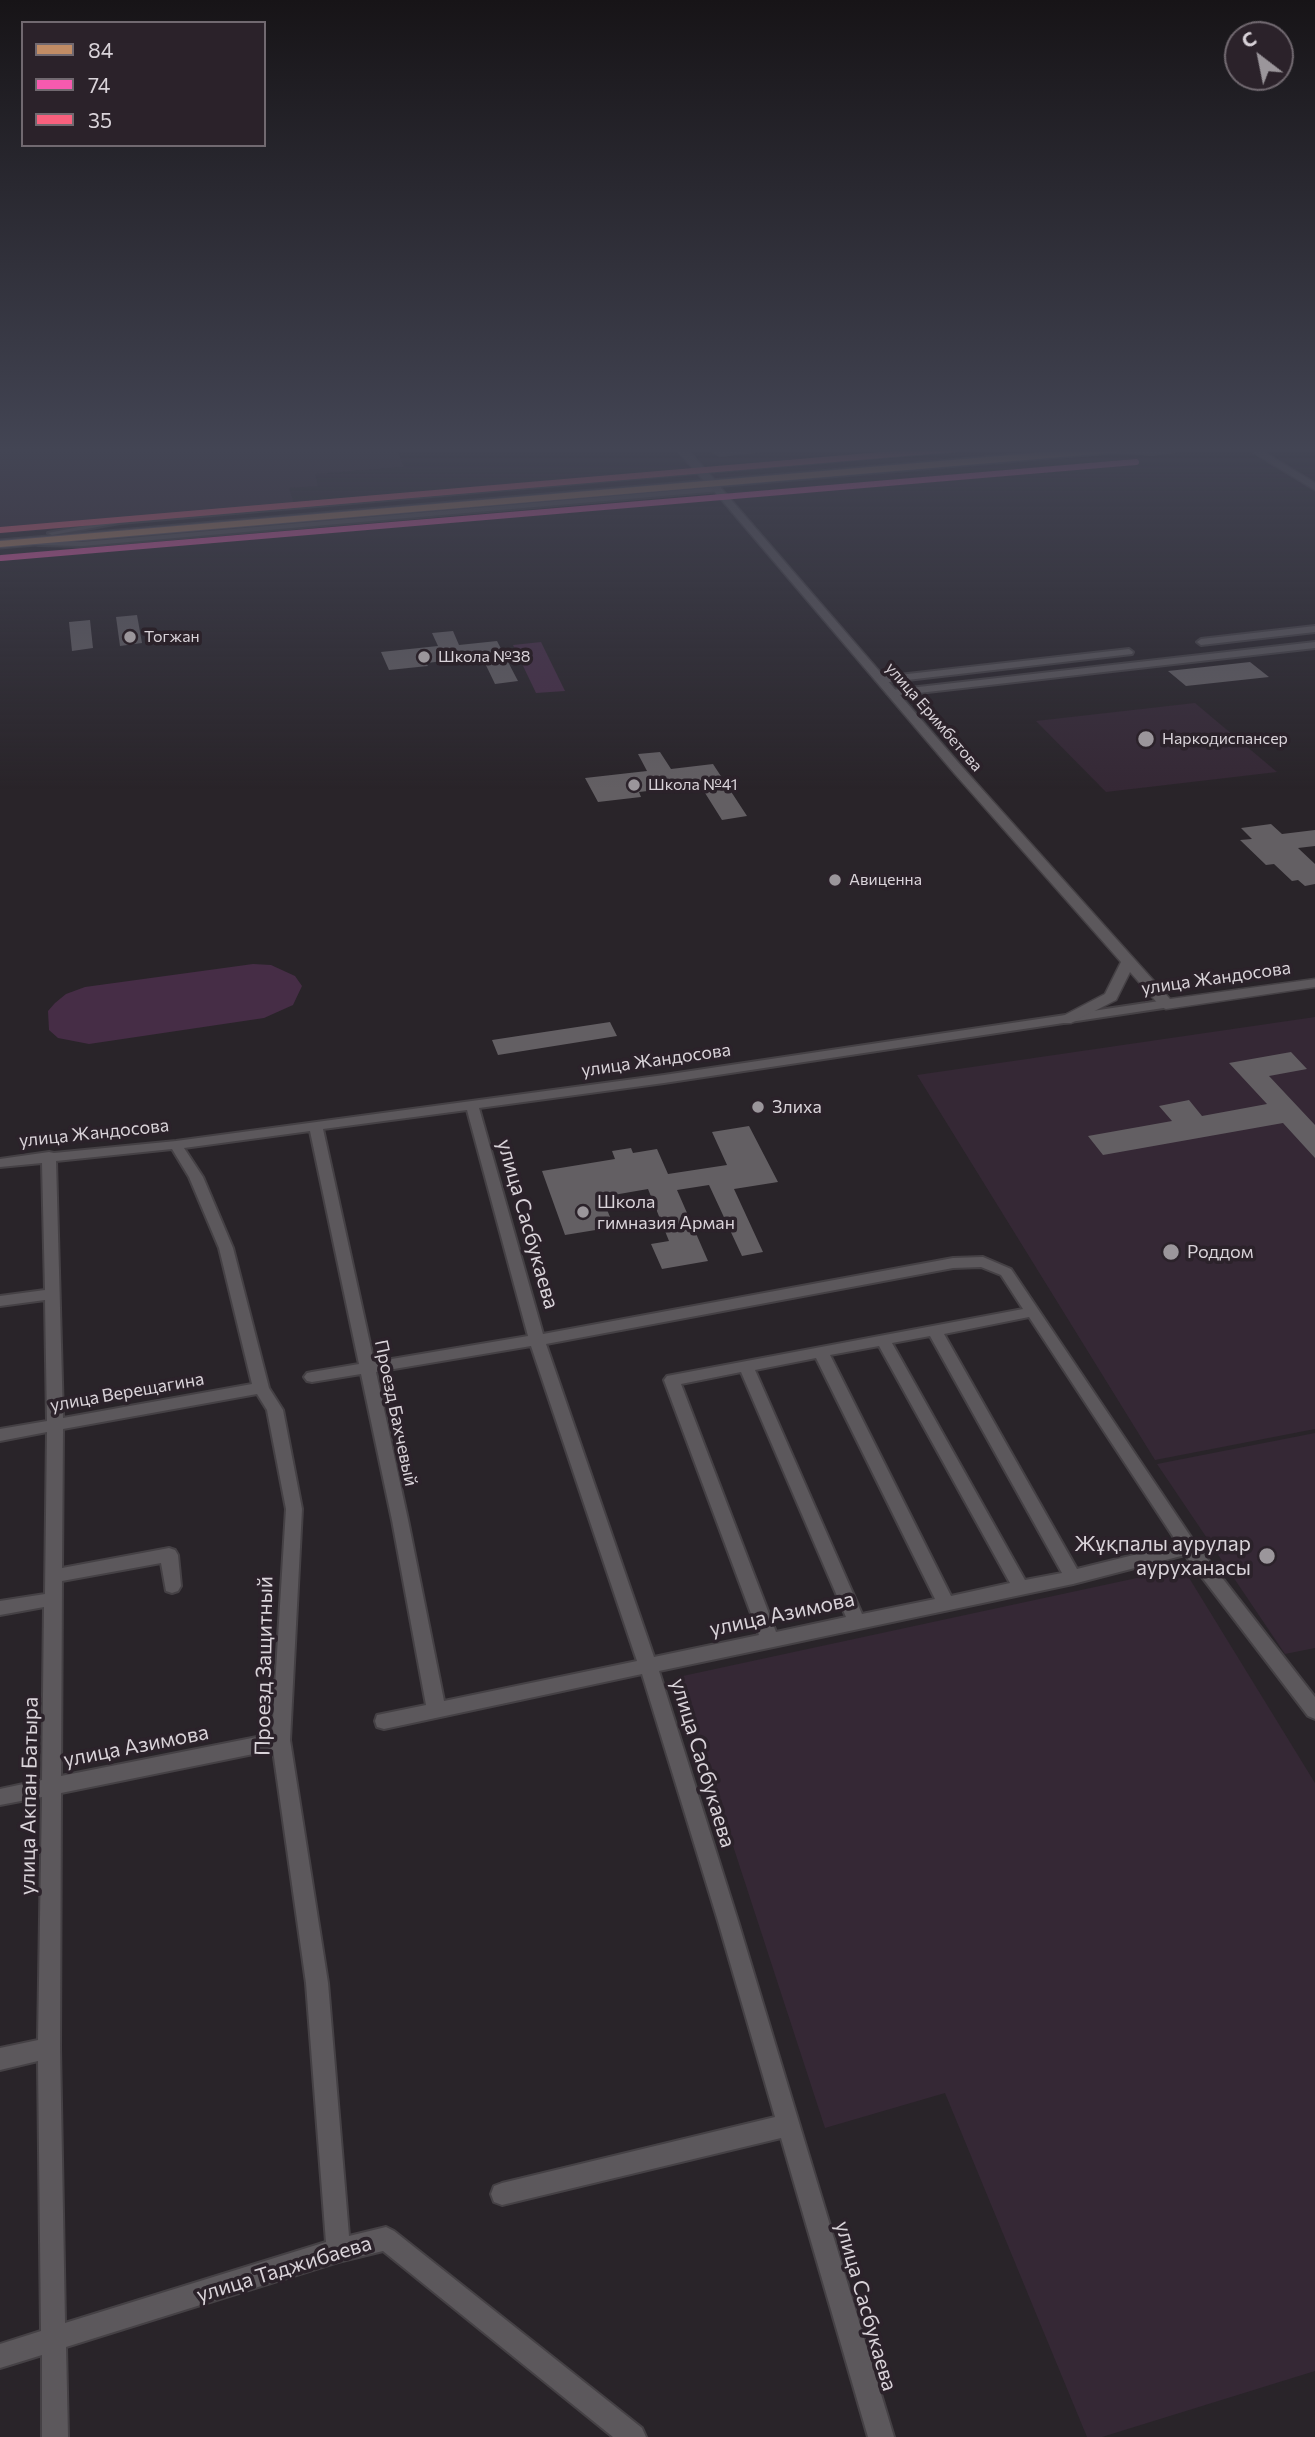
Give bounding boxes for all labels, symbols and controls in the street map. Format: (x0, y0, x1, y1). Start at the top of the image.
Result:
legend (21, 21, 266, 147)
north arrow (1224, 21, 1294, 91)
text: С (1237, 26, 1260, 53)
text: 84 (88, 37, 113, 62)
text: 74 (88, 72, 110, 97)
text: 35 (88, 107, 112, 132)
place label: Тогжан (144, 627, 200, 647)
marker: Тогжан (122, 629, 138, 645)
place label: Школа №38 (438, 647, 531, 667)
marker: Школа №38 (416, 649, 432, 665)
street label: улица Еримбетова (881, 659, 987, 775)
marker: Наркодиспансер (1136, 729, 1156, 749)
place label: Наркодиспансер (1162, 729, 1288, 749)
place label: Школа №41 (648, 775, 738, 795)
marker: Школа №41 (626, 777, 642, 793)
place label: Авиценна (849, 870, 922, 890)
marker: Авиценна (827, 872, 843, 888)
street label: улица Жандосова (1140, 957, 1292, 999)
street label: улица Жандосова (580, 1039, 732, 1081)
place label: Злиха (772, 1096, 822, 1118)
marker: Злиха (750, 1099, 766, 1115)
street label: улица Жандосова (18, 1114, 170, 1152)
street label: улица Сасбукаева (492, 1136, 564, 1312)
place label: Школа гимназия Арман (597, 1191, 735, 1234)
marker: Школа гимназия Арман (575, 1204, 591, 1220)
place label: Роддом (1187, 1241, 1254, 1263)
marker: Роддом (1161, 1242, 1181, 1262)
street label: Проезд Бахчевый (370, 1338, 422, 1488)
street label: улица Верещагина (48, 1368, 206, 1416)
place label: Жұқпалы аурулар ауруханасы (1074, 1531, 1251, 1581)
marker: Жұқпалы аурулар ауруханасы (1257, 1546, 1277, 1566)
street label: Проезд Защитный (250, 1576, 278, 1756)
street label: улица Азимова (707, 1586, 857, 1642)
street label: улица Сасбукаева (665, 1675, 741, 1851)
street label: улица Акпан Батыра (15, 1697, 43, 1895)
street label: улица Азимова (61, 1720, 211, 1772)
street label: улица Сасбукаева (830, 2218, 902, 2394)
street label: улица Таджибаева (193, 2230, 375, 2308)

